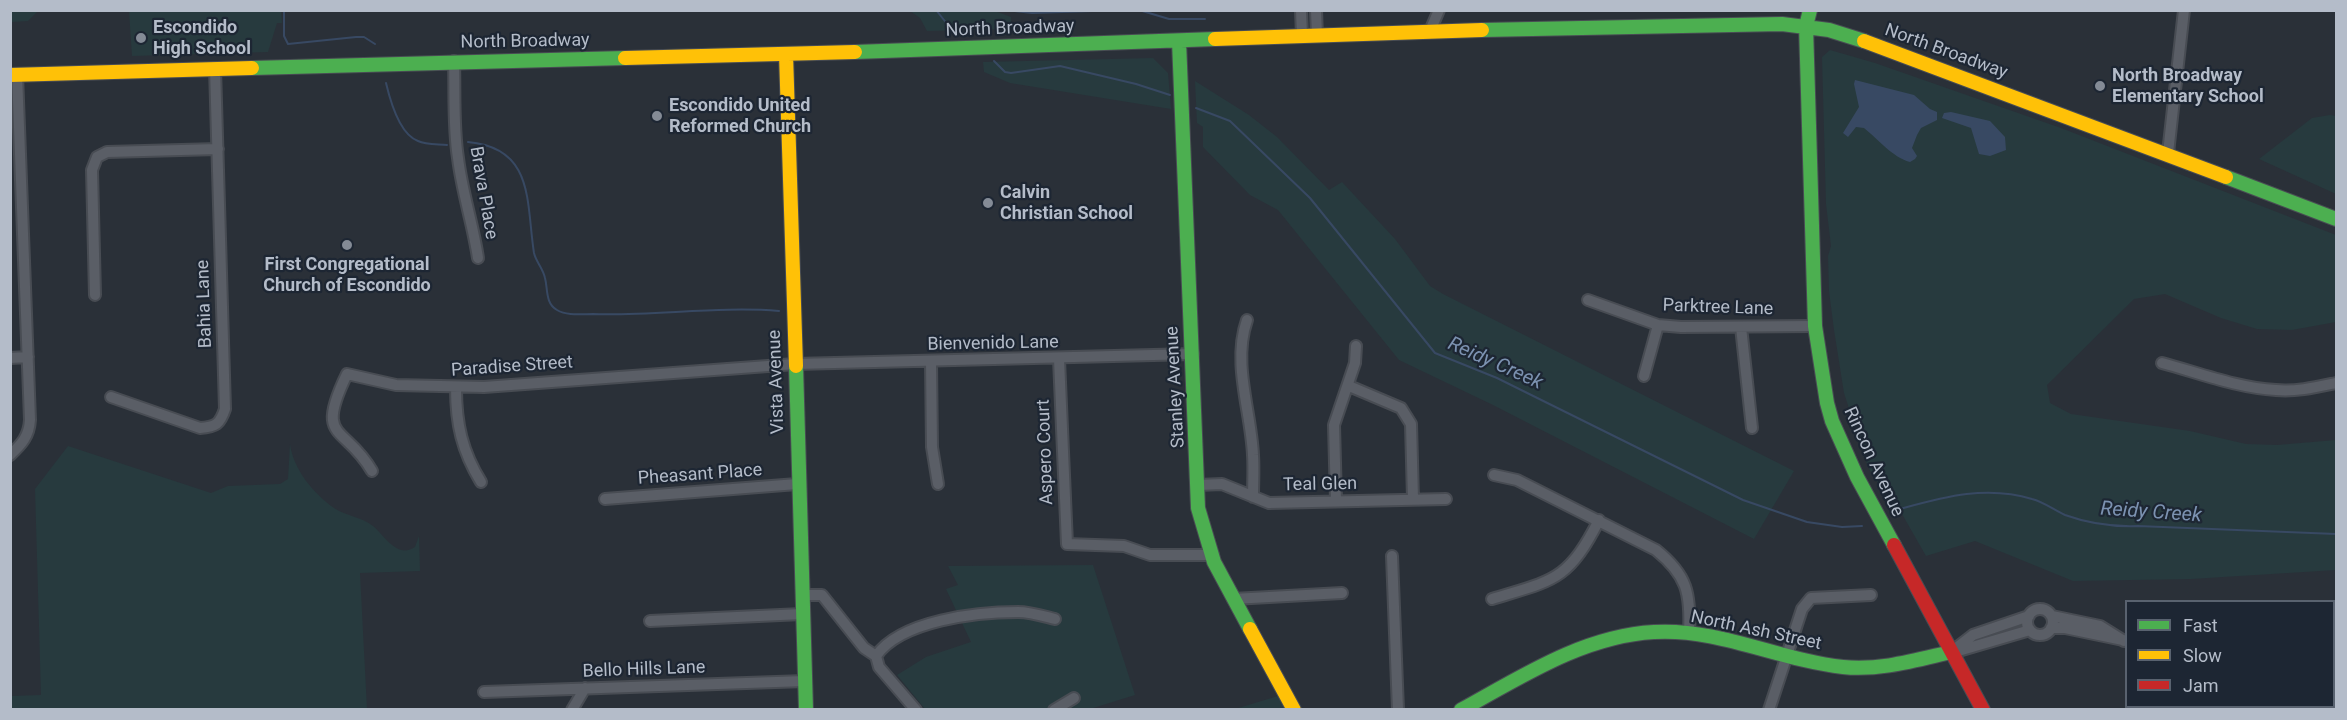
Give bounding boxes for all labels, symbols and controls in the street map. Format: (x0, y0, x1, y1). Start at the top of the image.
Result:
street label: North Broadway (945, 16, 1075, 42)
place label: Escondido High School (153, 17, 251, 60)
street label: North Broadway (1882, 20, 2010, 84)
street label: North Broadway (460, 30, 590, 54)
marker: Escondido High School (134, 31, 148, 45)
place label: North Broadway Elementary School (2112, 65, 2264, 107)
marker: North Broadway Elementary School (2093, 79, 2107, 93)
place label: Escondido United Reformed Church (669, 95, 811, 138)
marker: Escondido United Reformed Church (650, 109, 664, 123)
street label: Brava Place (464, 145, 502, 241)
place label: Calvin Christian School (1000, 182, 1133, 224)
marker: Calvin Christian School (981, 196, 995, 210)
marker: First Congregational Church of Escondido (340, 238, 354, 252)
place label: First Congregational Church of Escondido (263, 254, 431, 296)
street label: Bahia Lane (193, 259, 217, 349)
street label: Parktree Lane (1662, 295, 1774, 321)
street label: Stanley Avenue (1162, 326, 1190, 448)
street label: Vista Avenue (764, 330, 790, 434)
street label: Bienvenido Lane (927, 332, 1059, 356)
water label: Reidy Creek (1444, 332, 1546, 396)
street label: Paradise Street (450, 352, 574, 382)
street label: Aspero Court (1033, 399, 1059, 505)
street label: Rincon Avenue (1838, 404, 1908, 520)
street label: Pheasant Place (637, 460, 763, 490)
street label: Teal Glen (1283, 474, 1357, 496)
water label: Reidy Creek (2100, 497, 2202, 529)
legend (2125, 600, 2335, 708)
street label: North Ash Street (1689, 607, 1823, 655)
text: Fast (2183, 615, 2218, 636)
text: Slow (2183, 645, 2222, 666)
street label: Bello Hills Lane (582, 657, 706, 683)
text: Jam (2183, 675, 2219, 696)

